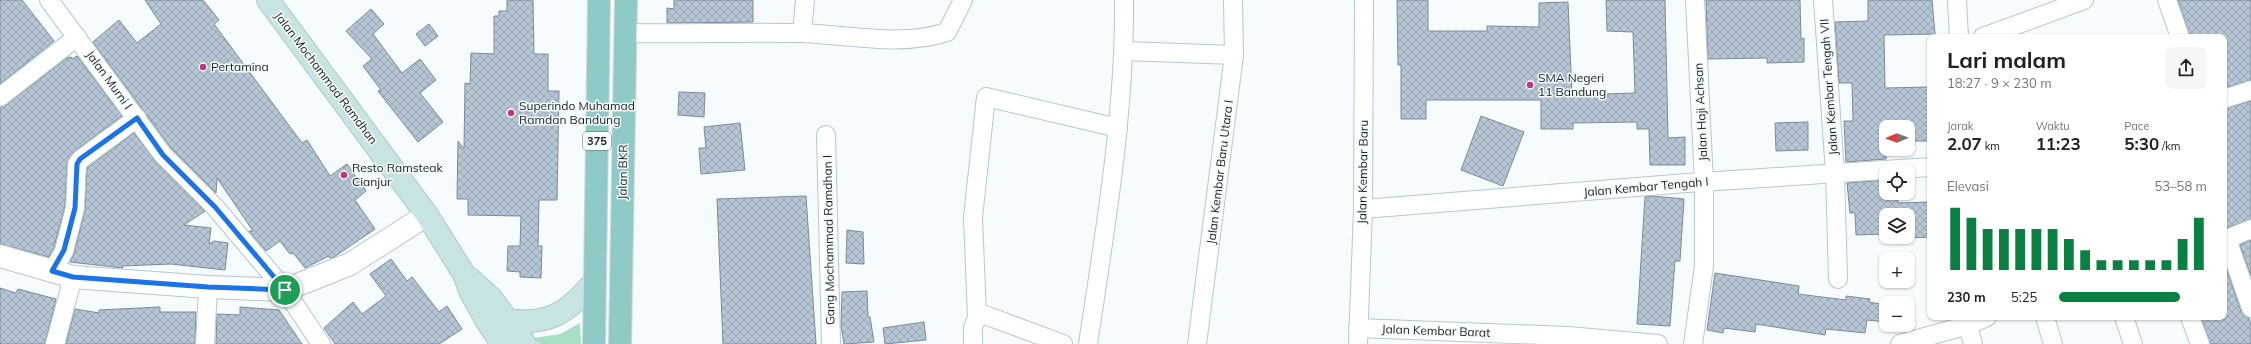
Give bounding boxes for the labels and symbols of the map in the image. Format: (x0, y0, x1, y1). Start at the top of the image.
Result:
street label: Jalan Mochammad Ramdhan (272, 9, 381, 147)
street label: Jalan Kembar Tengah VII (1816, 18, 1841, 156)
street label: Jalan Murni I (83, 47, 136, 112)
place label: Pertamina (211, 59, 269, 74)
marker: Pertamina (198, 62, 208, 72)
street label: Jalan Haji Achsan (1690, 62, 1711, 162)
place label: SMA Negeri 11 Bandung (1538, 70, 1606, 99)
marker: SMA Negeri 11 Bandung (1525, 80, 1535, 90)
place label: Superindo Muhamad Ramdan Bandung (519, 98, 635, 127)
street label: Jalan Kembar Baru Utara I (1203, 99, 1236, 245)
marker: Superindo Muhamad Ramdan Bandung (506, 108, 516, 118)
street label: Jalan Kembar Baru (1354, 120, 1371, 224)
north arrow (1879, 120, 1915, 156)
road number: 375 (583, 132, 611, 150)
street label: Jalan BKR (615, 144, 630, 200)
street label: Gang Mochammad Ramdhan I (820, 155, 837, 325)
place label: Resto Ramsteak Cianjur (352, 160, 443, 189)
marker: Resto Ramsteak Cianjur (339, 170, 349, 180)
street label: Jalan Kembar Tengah I (1583, 174, 1709, 199)
pin (268, 273, 302, 307)
street label: Jalan Kembar Barat (1381, 321, 1491, 340)

